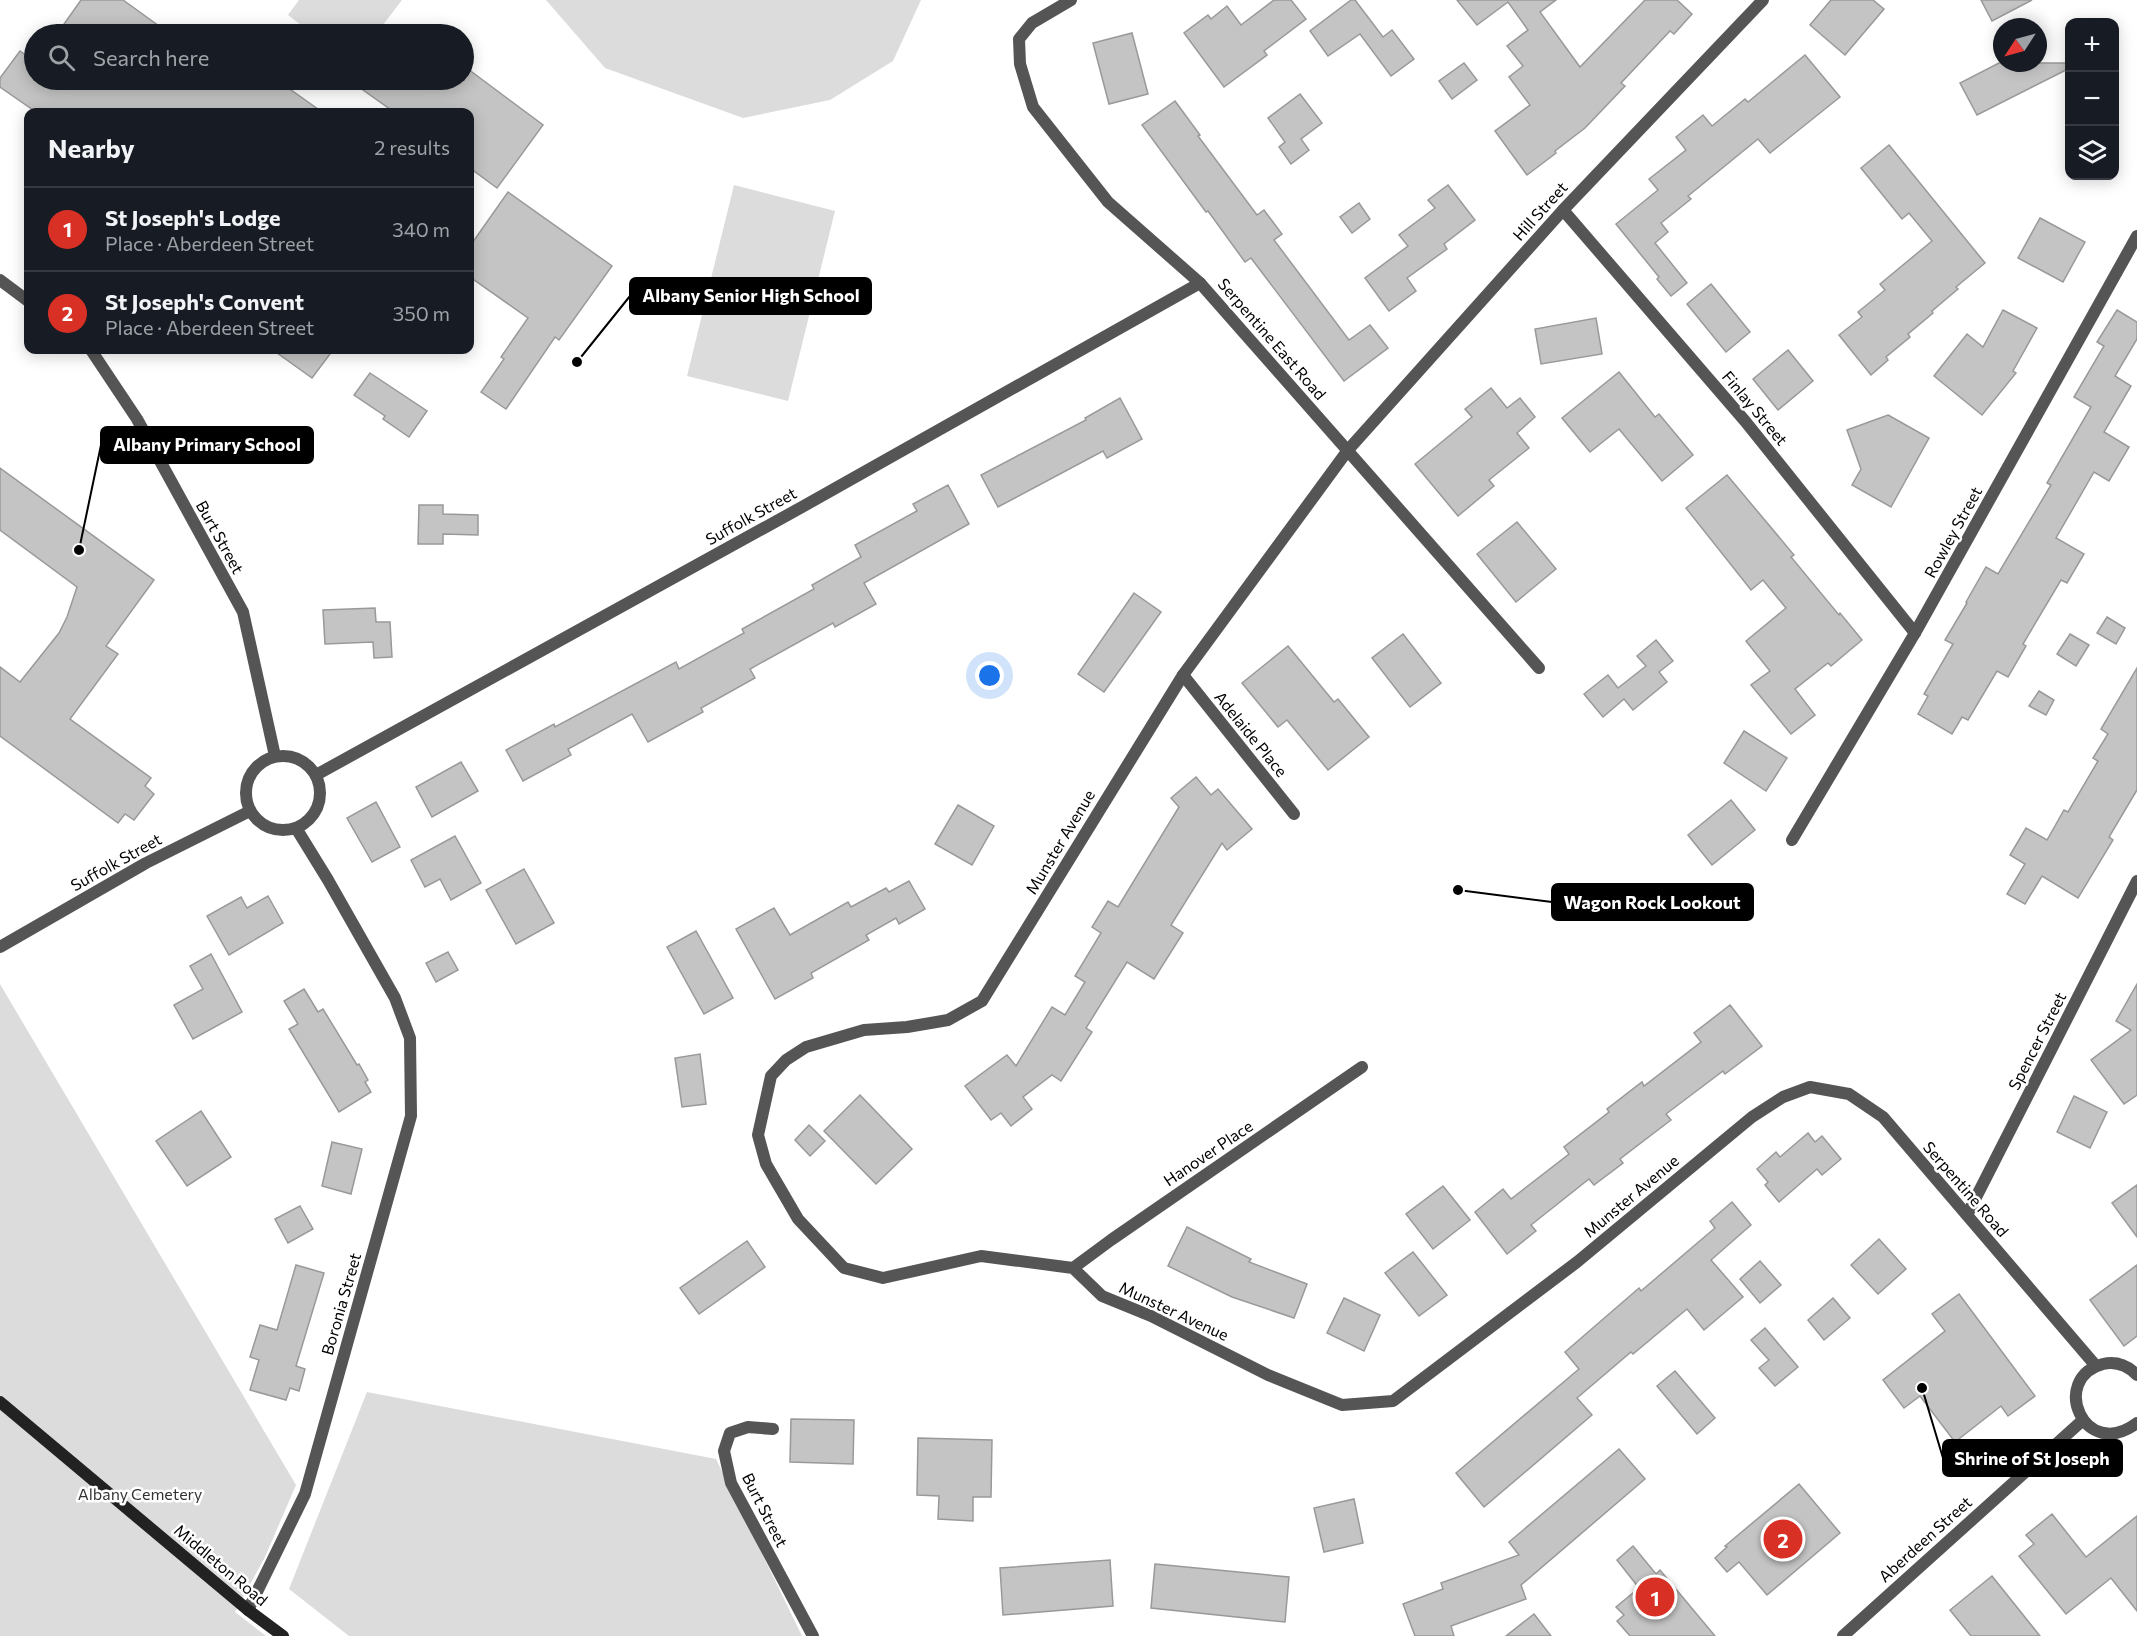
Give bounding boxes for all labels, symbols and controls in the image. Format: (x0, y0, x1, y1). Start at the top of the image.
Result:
north arrow (1993, 18, 2047, 72)
map controls (2065, 18, 2119, 180)
button: + (2065, 18, 2119, 72)
search box (24, 24, 474, 90)
icon: search (45, 41, 78, 74)
text: Search here (93, 44, 209, 71)
button: − (2065, 72, 2119, 126)
button: layers (2065, 126, 2119, 180)
text: Nearby (48, 132, 135, 163)
text: 2 results (374, 135, 450, 159)
street label: Hill Street (1508, 177, 1571, 244)
text: St Joseph's Lodge (105, 204, 281, 231)
text: 1 (63, 217, 72, 241)
text: 340 m (392, 217, 450, 241)
text: Place · Aberdeen Street (105, 231, 314, 255)
street label: Serpentine East Road (1214, 274, 1330, 403)
callout: Albany Senior High School (630, 278, 871, 314)
text: Albany Senior High School (642, 284, 860, 306)
text: St Joseph's Convent (105, 288, 304, 315)
text: 2 (62, 301, 73, 325)
text: 350 m (393, 301, 450, 325)
text: Place · Aberdeen Street (105, 315, 314, 339)
street label: Finlay Street (1719, 367, 1792, 449)
callout: Albany Primary School (101, 427, 313, 463)
text: Albany Primary School (113, 433, 301, 455)
street label: Suffolk Street (702, 483, 800, 548)
street label: Rowley Street (1920, 483, 1986, 581)
street label: Burt Street (193, 497, 248, 577)
your location (975, 661, 1004, 690)
street label: Adelaide Place (1211, 687, 1292, 780)
street label: Munster Avenue (1021, 786, 1098, 897)
street label: Suffolk Street (67, 829, 165, 894)
callout: Wagon Rock Lookout (1552, 884, 1753, 920)
text: Wagon Rock Lookout (1563, 891, 1741, 913)
street label: Spencer Street (2004, 988, 2070, 1093)
street label: Hanover Place (1160, 1116, 1256, 1189)
street label: Serpentine Road (1920, 1137, 2013, 1240)
street label: Munster Avenue (1579, 1150, 1682, 1241)
street label: Boronia Street (317, 1250, 364, 1357)
street label: Munster Avenue (1117, 1277, 1232, 1344)
callout: Shrine of St Joseph (1943, 1440, 2122, 1476)
text: Shrine of St Joseph (1954, 1447, 2110, 1469)
street label: Burt Street (739, 1470, 792, 1550)
park label: Albany Cemetery (78, 1484, 202, 1503)
street label: Aberdeen Street (1874, 1492, 1975, 1585)
pin: 2 (1764, 1516, 1802, 1562)
street label: Middleton Road (171, 1520, 272, 1609)
pin: 1 (1636, 1574, 1674, 1620)

